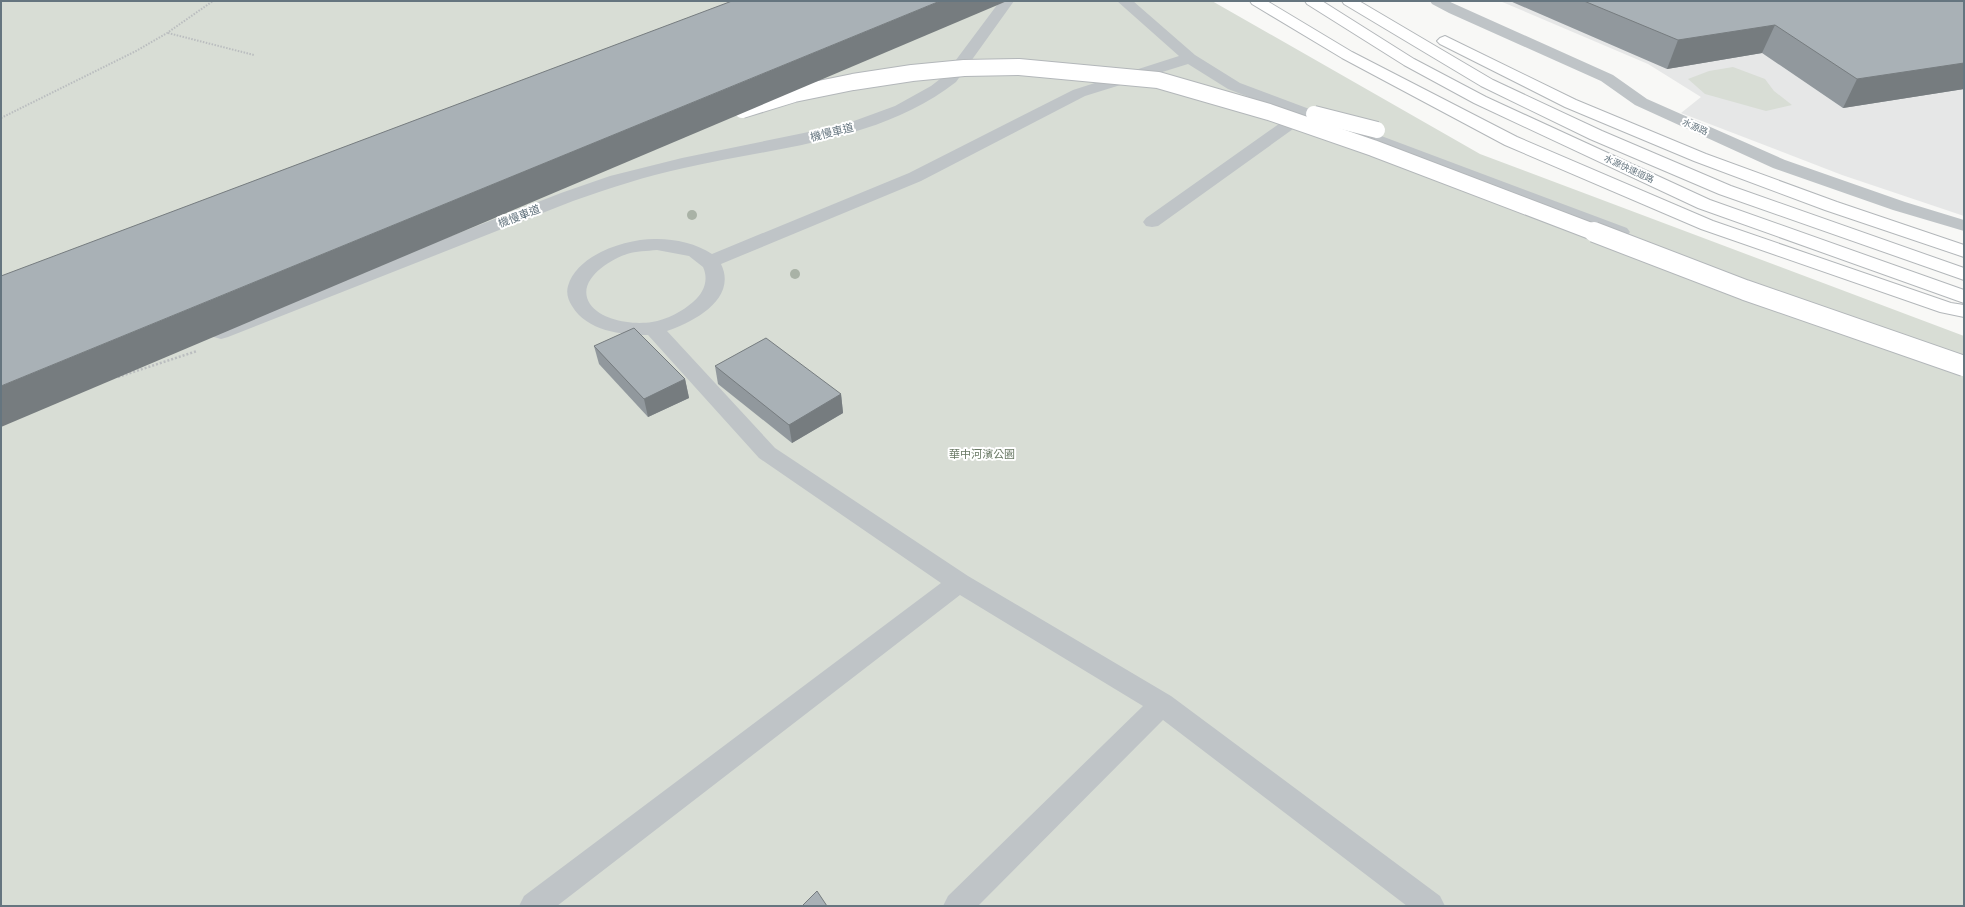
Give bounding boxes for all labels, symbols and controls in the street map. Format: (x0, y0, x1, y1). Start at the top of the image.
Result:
street label: 水源路 (1680, 116, 1710, 138)
street label: 機慢車道 (809, 120, 855, 144)
street label: 水源快速道路 (1602, 152, 1656, 186)
street label: 機慢車道 (496, 202, 542, 230)
park label: 華中河濱公園 (949, 447, 1015, 461)

